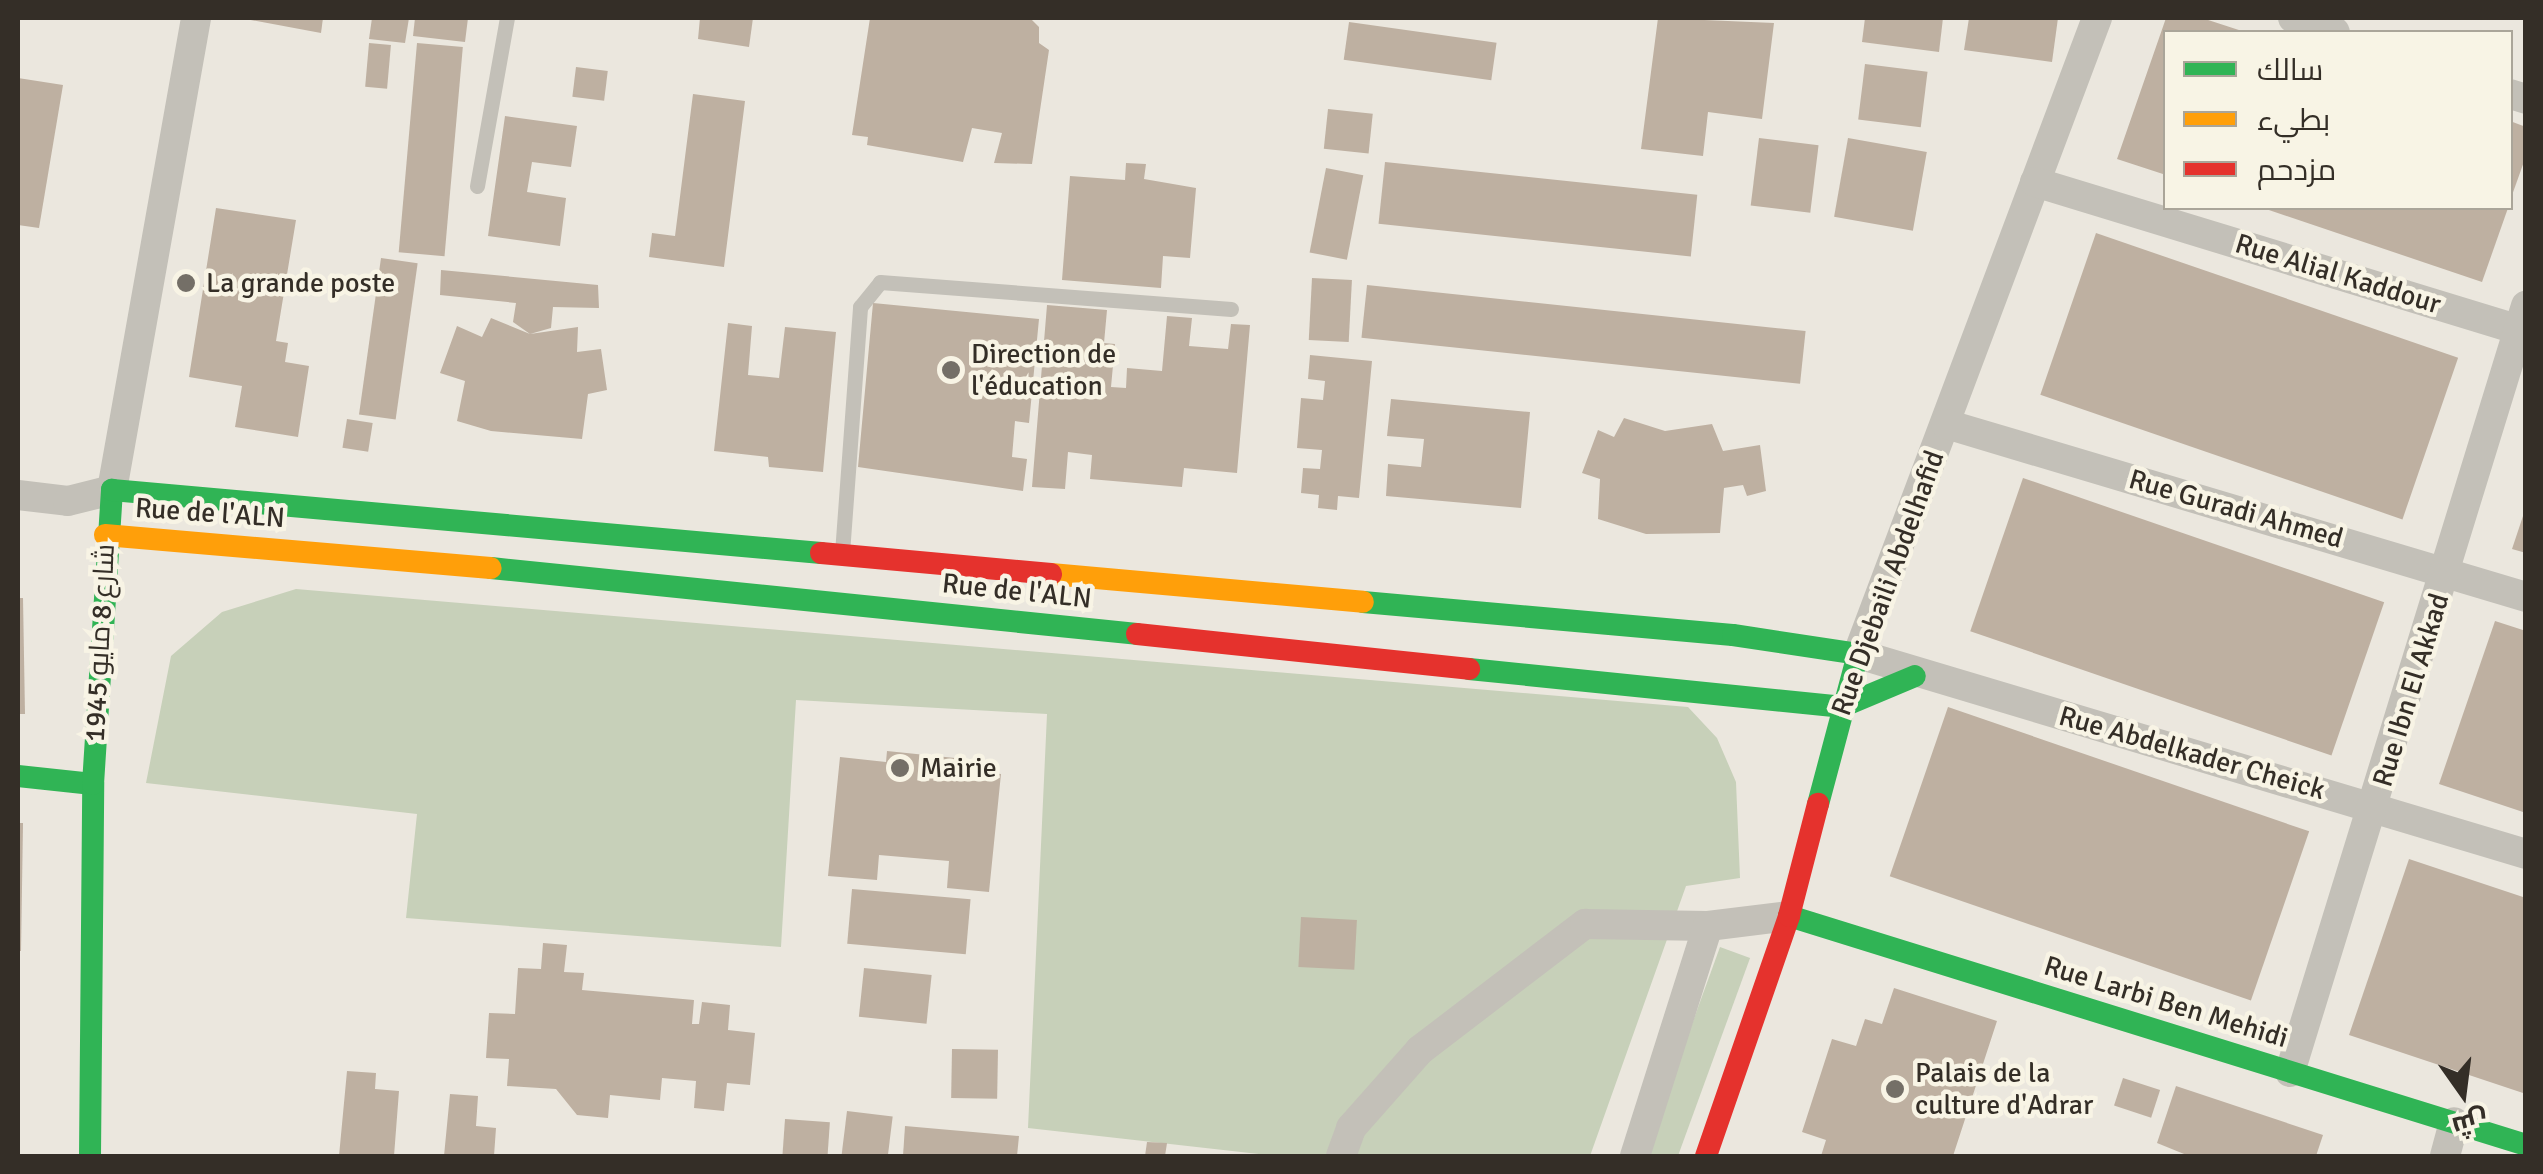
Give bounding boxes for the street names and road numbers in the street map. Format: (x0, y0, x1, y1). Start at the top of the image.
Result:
street label: Rue Alial Kaddour (2231, 227, 2445, 321)
street label: Rue Djebaili Abdelhafid (1824, 446, 1952, 720)
street label: Rue Guradi Ahmed (2125, 462, 2347, 556)
street label: Rue de l'ALN (134, 491, 286, 535)
street label: شارع 8 مايو 1945 (78, 543, 122, 743)
street label: Rue de l'ALN (941, 566, 1093, 616)
street label: Rue Ibn El Akkad (2366, 589, 2456, 791)
street label: Rue Abdelkader Cheick (2055, 699, 2329, 807)
street label: Rue Larbi Ben Mehidi (2040, 949, 2292, 1055)

